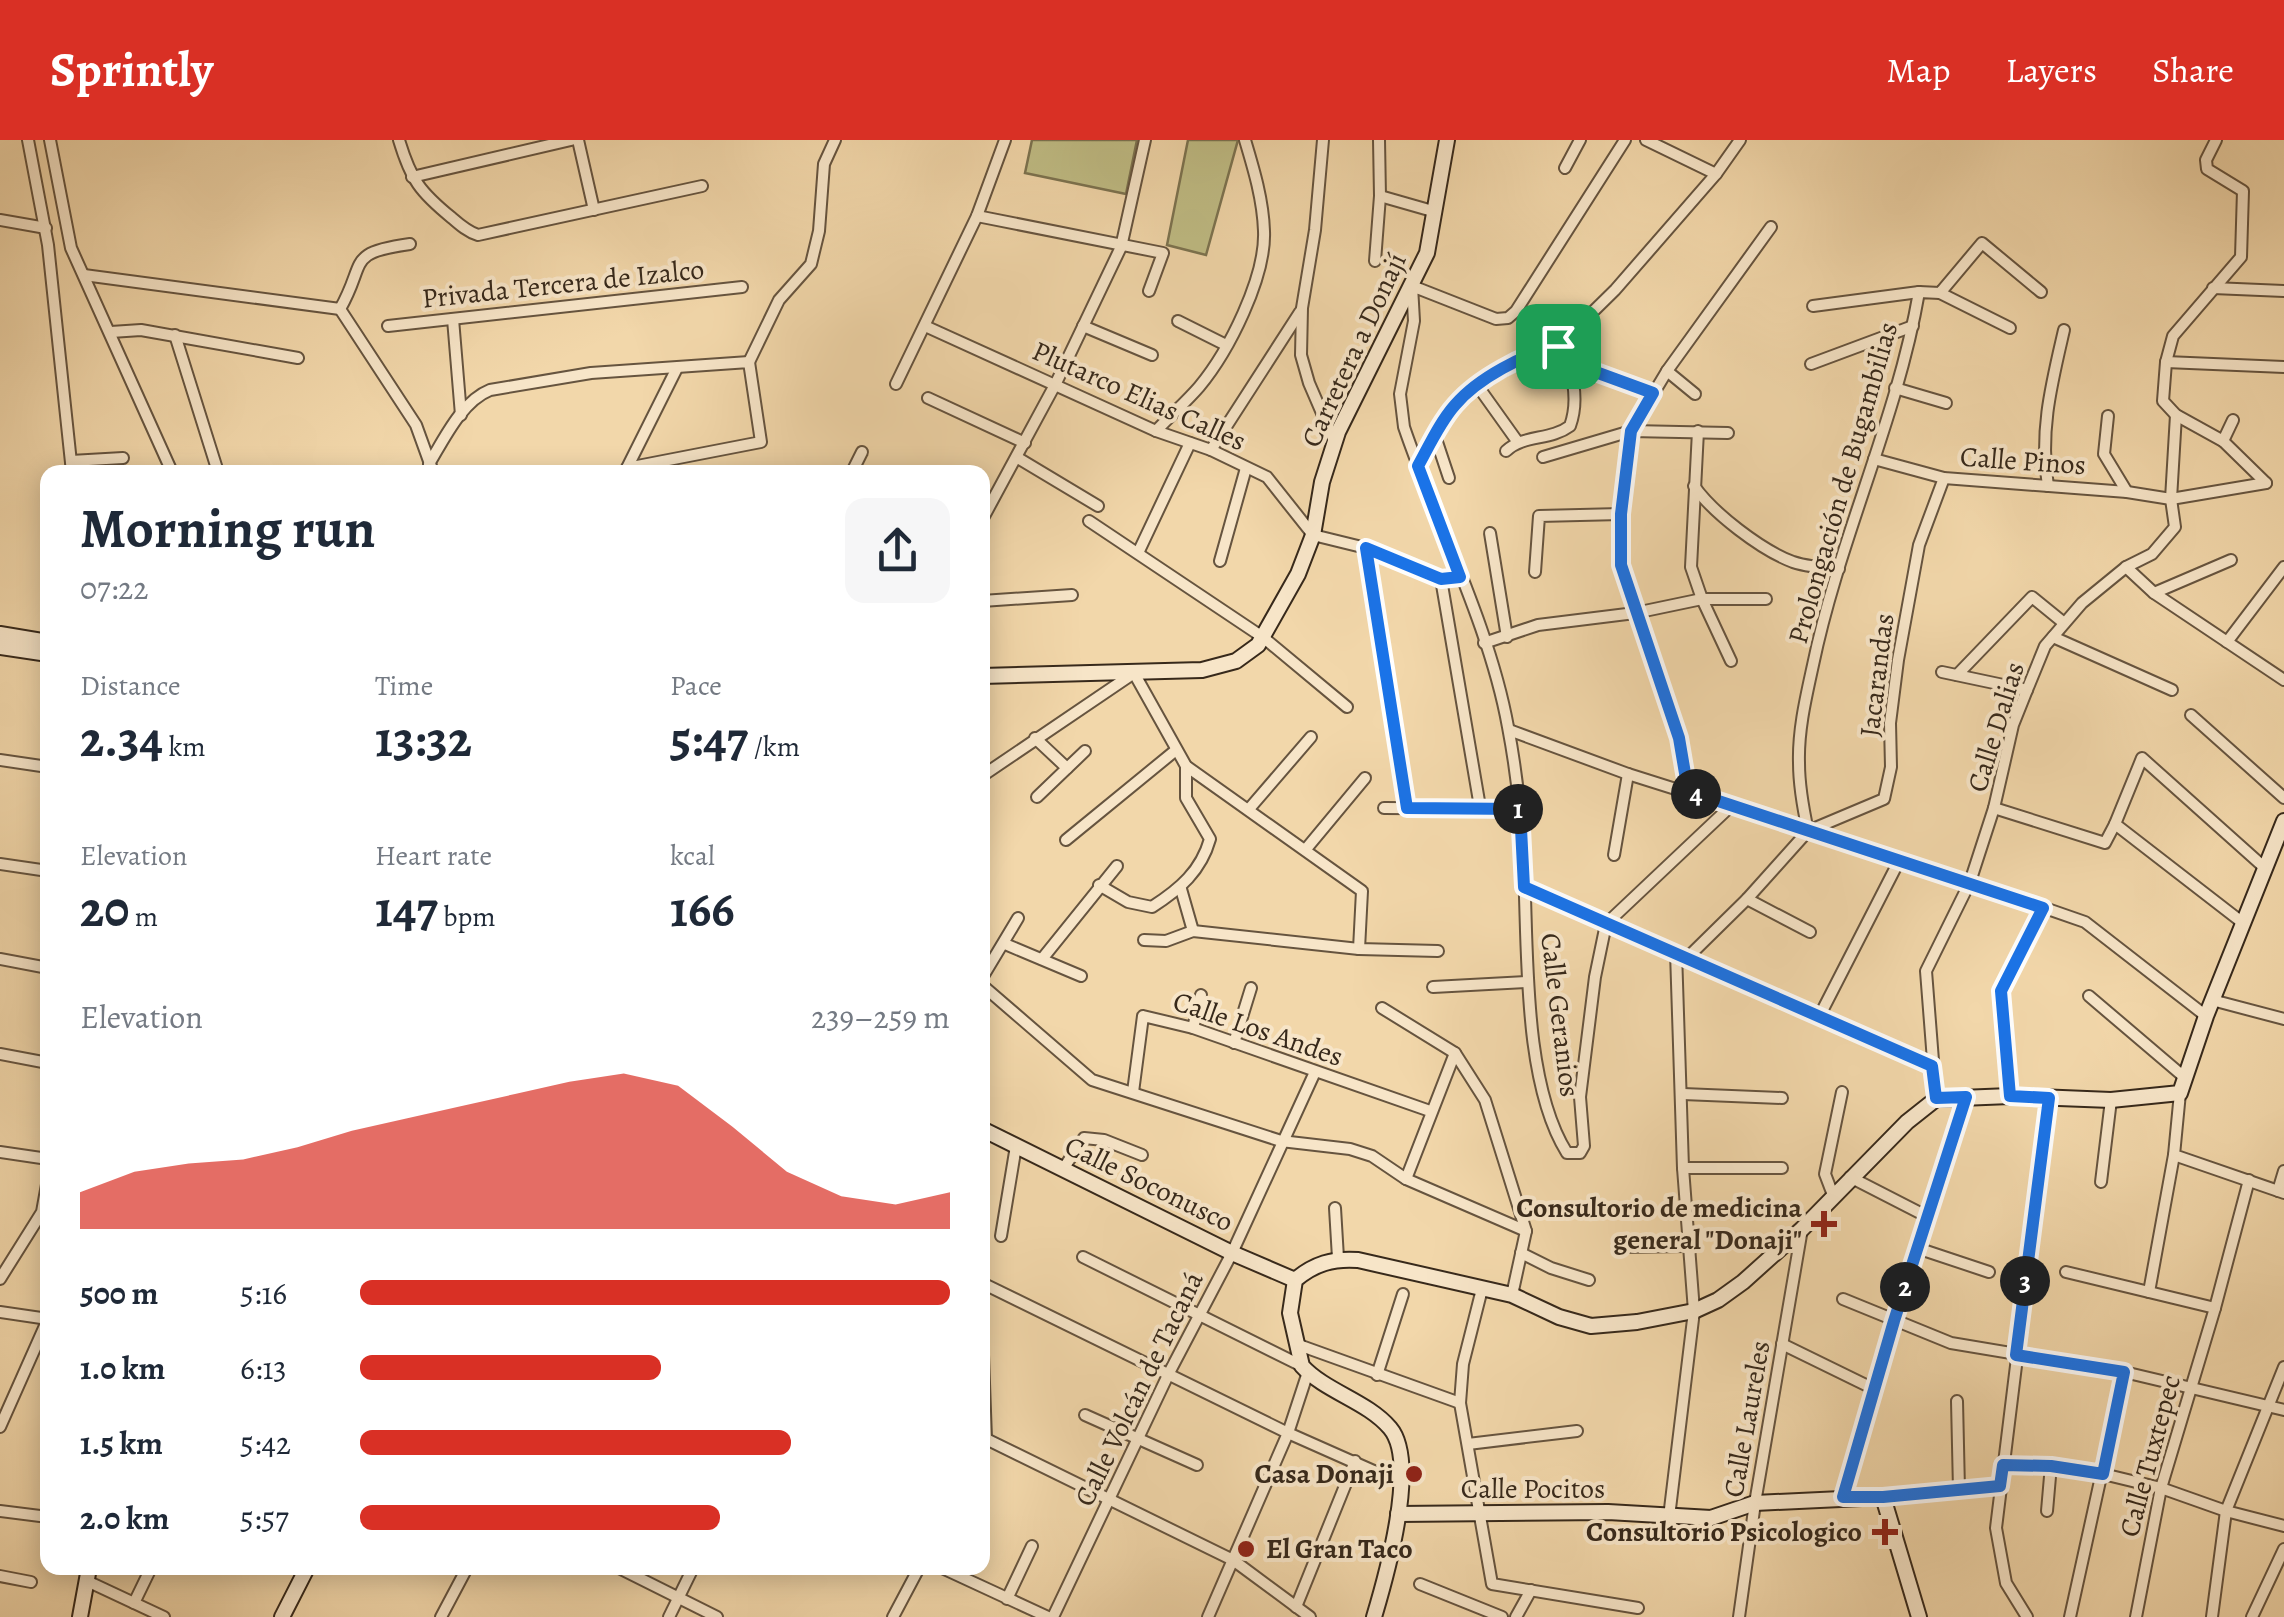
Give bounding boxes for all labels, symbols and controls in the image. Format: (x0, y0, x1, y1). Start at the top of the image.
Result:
text: Sprintly (50, 37, 213, 103)
text: Map (1886, 46, 1950, 94)
text: Layers (2005, 46, 2097, 94)
text: Share (2152, 46, 2234, 94)
street label: Carretera a Donají (1292, 247, 1416, 453)
street label: Privada Tercera de Izalco (420, 250, 706, 318)
pin (1516, 304, 1601, 389)
street label: Prolongación de Bugambilias (1779, 318, 1907, 648)
icon: arrive (1531, 319, 1586, 374)
street label: Plutarco Elias Calles (1026, 332, 1252, 460)
street label: Calle Pinos (1959, 438, 2087, 484)
text: Morning run (80, 491, 375, 566)
button: share (845, 498, 950, 603)
text: 07:22 (80, 566, 149, 610)
street label: Jacarandas (1851, 611, 1903, 739)
street label: Calle Dalias (1958, 657, 2034, 797)
text: Distance (80, 667, 180, 705)
text: Time (375, 667, 433, 705)
text: Pace (670, 667, 722, 705)
text: 2.34 (80, 705, 163, 773)
text: 13:32 (375, 705, 472, 773)
text: 5:47 (670, 705, 748, 773)
text: km (163, 728, 206, 766)
text: /km (748, 728, 800, 766)
pin: 4 (1671, 769, 1721, 819)
text: 4 (1689, 775, 1703, 813)
pin: 1 (1493, 784, 1543, 834)
text: 1 (1513, 790, 1523, 828)
text: Elevation (80, 837, 187, 875)
text: Heart rate (375, 837, 492, 875)
text: kcal (670, 837, 715, 875)
text: 20 (80, 875, 129, 943)
text: 147 (375, 875, 438, 943)
text: 166 (670, 875, 735, 943)
text: m (129, 898, 158, 936)
text: bpm (438, 898, 496, 936)
street label: Calle Geranios (1531, 931, 1589, 1099)
street label: Calle Los Andes (1168, 982, 1348, 1076)
text: Elevation (80, 995, 203, 1039)
text: 239–259 m (811, 995, 950, 1039)
street label: Calle Soconusco (1058, 1127, 1240, 1241)
place label: Consultorio de medicina general "Donaji" (1516, 1189, 1802, 1259)
marker: Consultorio de medicina general "Donaji" (1811, 1211, 1837, 1237)
pin: 3 (2000, 1256, 2050, 1306)
pin: 2 (1880, 1262, 1930, 1312)
text: 3 (2019, 1262, 2031, 1300)
street label: Calle Volcán de Tacaná (1066, 1265, 1212, 1513)
text: 2 (1898, 1268, 1912, 1306)
text: 500 m (80, 1271, 158, 1315)
text: 5:16 (240, 1271, 287, 1315)
street label: Calle Laureles (1715, 1338, 1779, 1500)
text: 1.0 km (80, 1346, 165, 1390)
text: 6:13 (240, 1346, 287, 1390)
street label: Calle Tuxtepec (2110, 1371, 2190, 1541)
text: 1.5 km (80, 1421, 163, 1465)
text: 5:42 (240, 1421, 291, 1465)
place label: Casa Donaji (1255, 1455, 1394, 1493)
marker: Casa Donaji (1403, 1463, 1425, 1485)
street label: Calle Pocitos (1461, 1470, 1605, 1508)
text: 2.0 km (80, 1496, 169, 1540)
text: 5:57 (240, 1496, 289, 1540)
place label: Consultorio Psicologico (1586, 1513, 1862, 1551)
marker: Consultorio Psicologico (1872, 1519, 1898, 1545)
place label: El Gran Taco (1266, 1530, 1413, 1568)
marker: El Gran Taco (1235, 1538, 1257, 1560)

